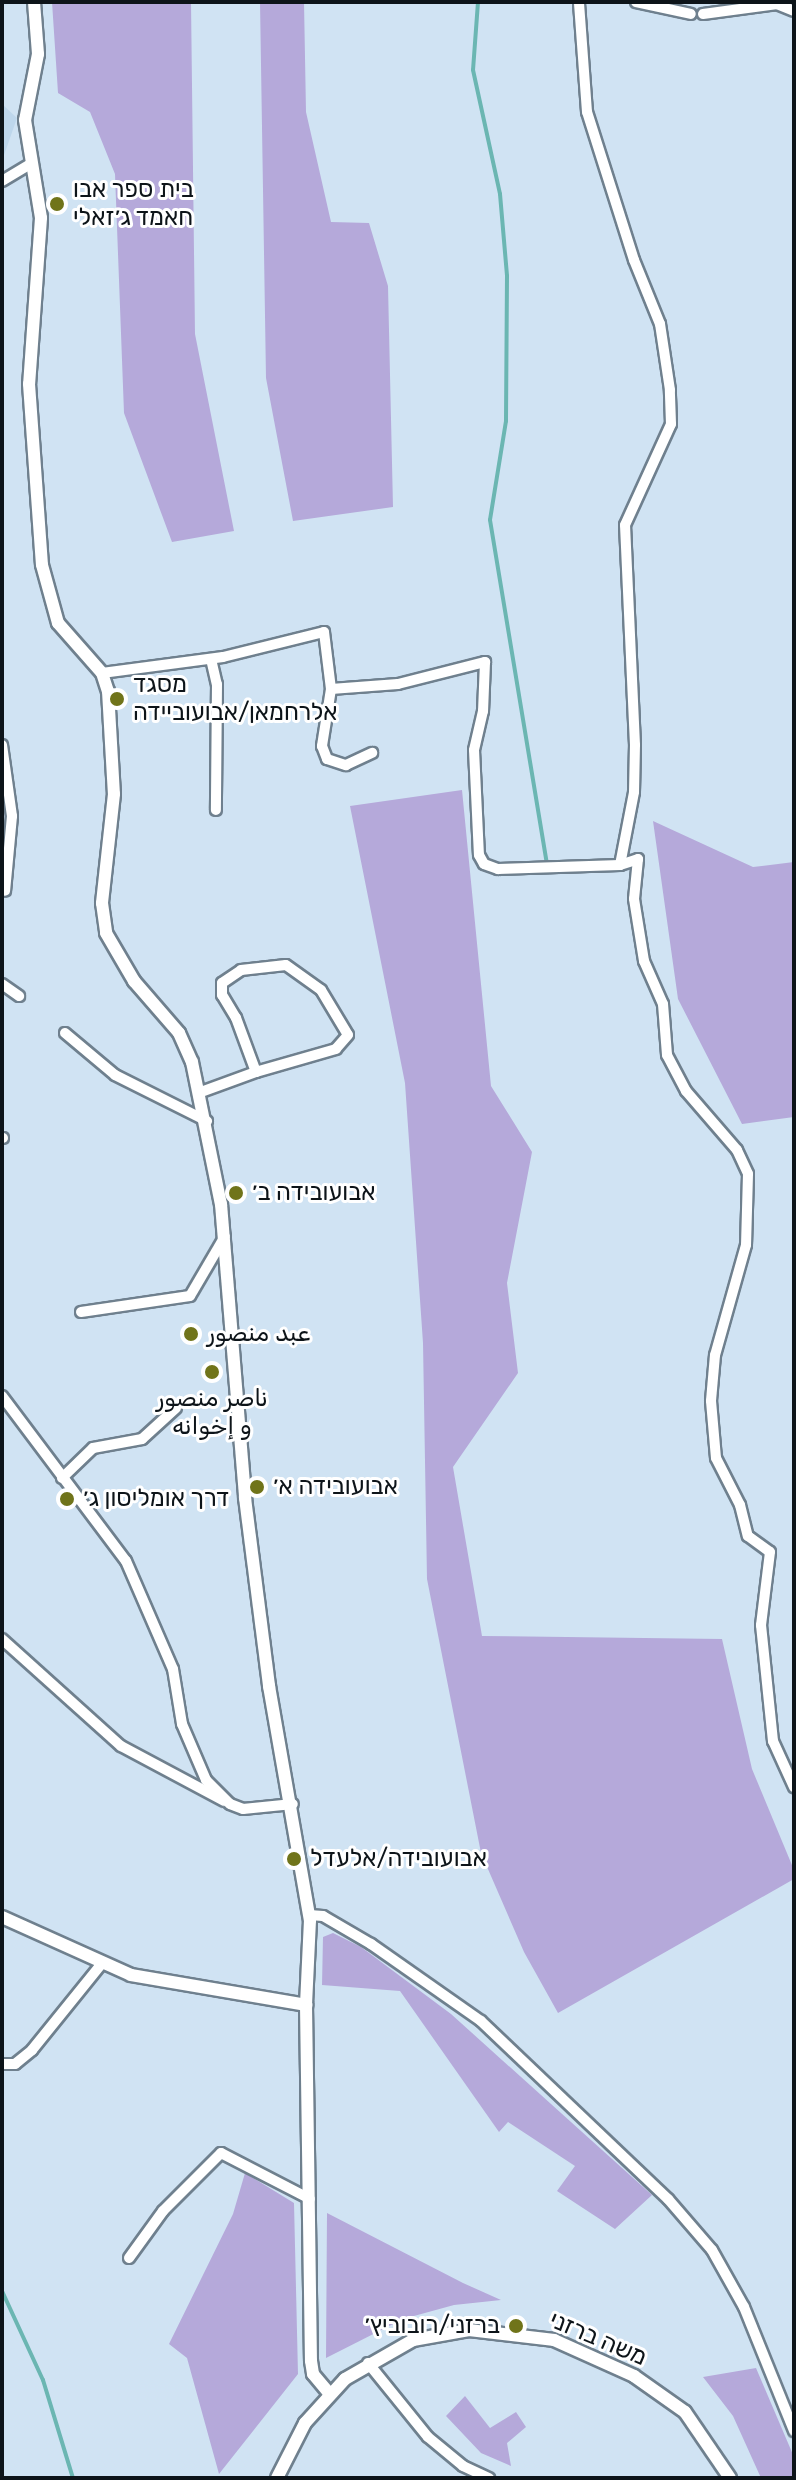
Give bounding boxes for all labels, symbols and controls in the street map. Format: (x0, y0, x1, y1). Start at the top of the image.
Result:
place label: בית ספר אבו חאמד ג׳זאלי (73, 176, 194, 232)
marker: בית ספר אבו חאמד ג׳זאלי (48, 195, 66, 213)
place label: מסגד אלרחמאן/אבועוביידה (133, 671, 337, 727)
marker: מסגד אלרחמאן/אבועוביידה (108, 690, 126, 708)
place label: אבועובידה ב׳ (252, 1179, 376, 1207)
marker: אבועובידה ב׳ (227, 1184, 245, 1202)
place label: عبد منصور (207, 1320, 310, 1348)
marker: عبد منصور (182, 1325, 200, 1343)
marker: ناصر منصور و إخوانه (203, 1363, 221, 1381)
place label: ناصر منصور و إخوانه (156, 1385, 268, 1441)
place label: אבועובידה א׳ (273, 1473, 398, 1501)
marker: אבועובידה א׳ (248, 1478, 266, 1496)
place label: דרך אומליסון ג׳ (83, 1485, 231, 1513)
marker: דרך אומליסון ג׳ (58, 1490, 76, 1508)
place label: אבועובידה/אלעדל (310, 1845, 487, 1873)
marker: אבועובידה/אלעדל (285, 1850, 303, 1868)
street label: משה ברזני (545, 2306, 651, 2372)
place label: ברזני/רובוביץ׳ (364, 2312, 500, 2340)
marker: ברזני/רובוביץ׳ (507, 2317, 525, 2335)

